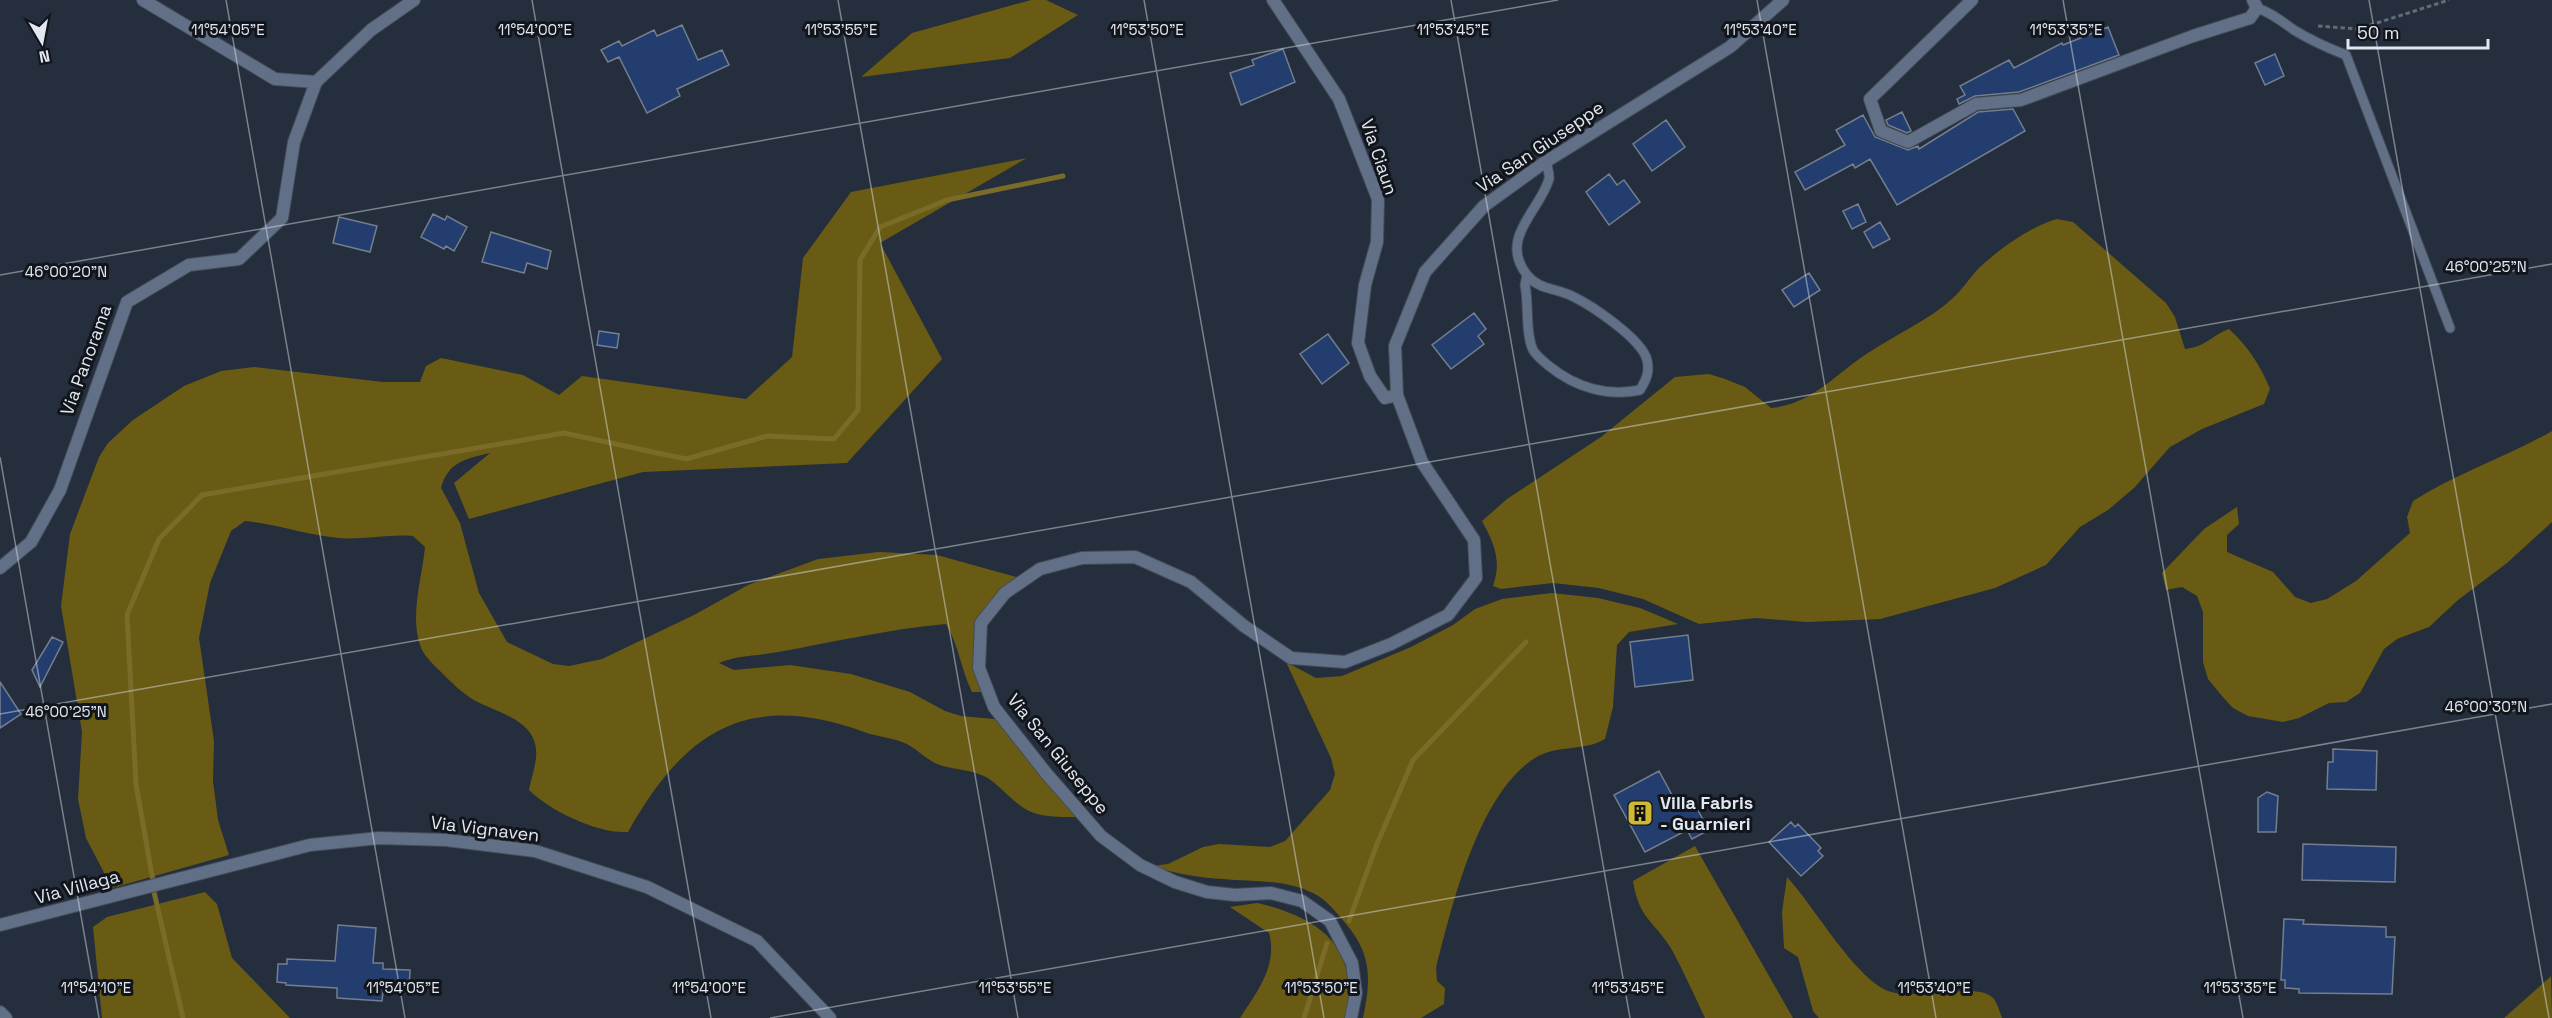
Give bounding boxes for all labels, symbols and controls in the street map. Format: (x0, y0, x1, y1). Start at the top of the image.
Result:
north arrow (12, 12, 72, 72)
scale bar (2348, 12, 2488, 50)
text: 11°54'05"E (191, 20, 265, 39)
text: 11°54'00"E (498, 20, 572, 39)
text: 11°53'55"E (805, 20, 877, 39)
text: 11°53'50"E (1110, 20, 1184, 39)
text: 11°53'45"E (1417, 20, 1489, 39)
text: 11°53'40"E (1723, 20, 1797, 39)
text: 11°53'35"E (2030, 20, 2102, 39)
text: 50 m (2357, 21, 2399, 44)
text: N (37, 45, 52, 68)
street label: Via San Giuseppe (1472, 95, 1608, 198)
street label: Via Ciaun (1356, 116, 1403, 198)
text: 46°00'25"N (2445, 257, 2527, 276)
text: 46°00'20"N (25, 262, 107, 281)
street label: Via Panorama (55, 301, 116, 418)
street label: Via San Giuseppe (1003, 689, 1114, 819)
text: 46°00'30"N (2445, 697, 2527, 716)
text: 46°00'25"N (25, 702, 107, 721)
place label: Villa Fabris - Guarnieri (1660, 791, 1753, 835)
building icon: Villa Fabris - Guarnieri (1625, 798, 1655, 828)
street label: Via Vignaven (429, 810, 541, 847)
street label: Via Villaga (32, 864, 122, 909)
text: 11°54'10"E (61, 978, 131, 997)
text: 11°54'05"E (366, 978, 440, 997)
text: 11°54'00"E (672, 978, 746, 997)
text: 11°53'55"E (979, 978, 1051, 997)
text: 11°53'50"E (1284, 978, 1358, 997)
text: 11°53'45"E (1592, 978, 1664, 997)
text: 11°53'40"E (1897, 978, 1971, 997)
text: 11°53'35"E (2204, 978, 2276, 997)

